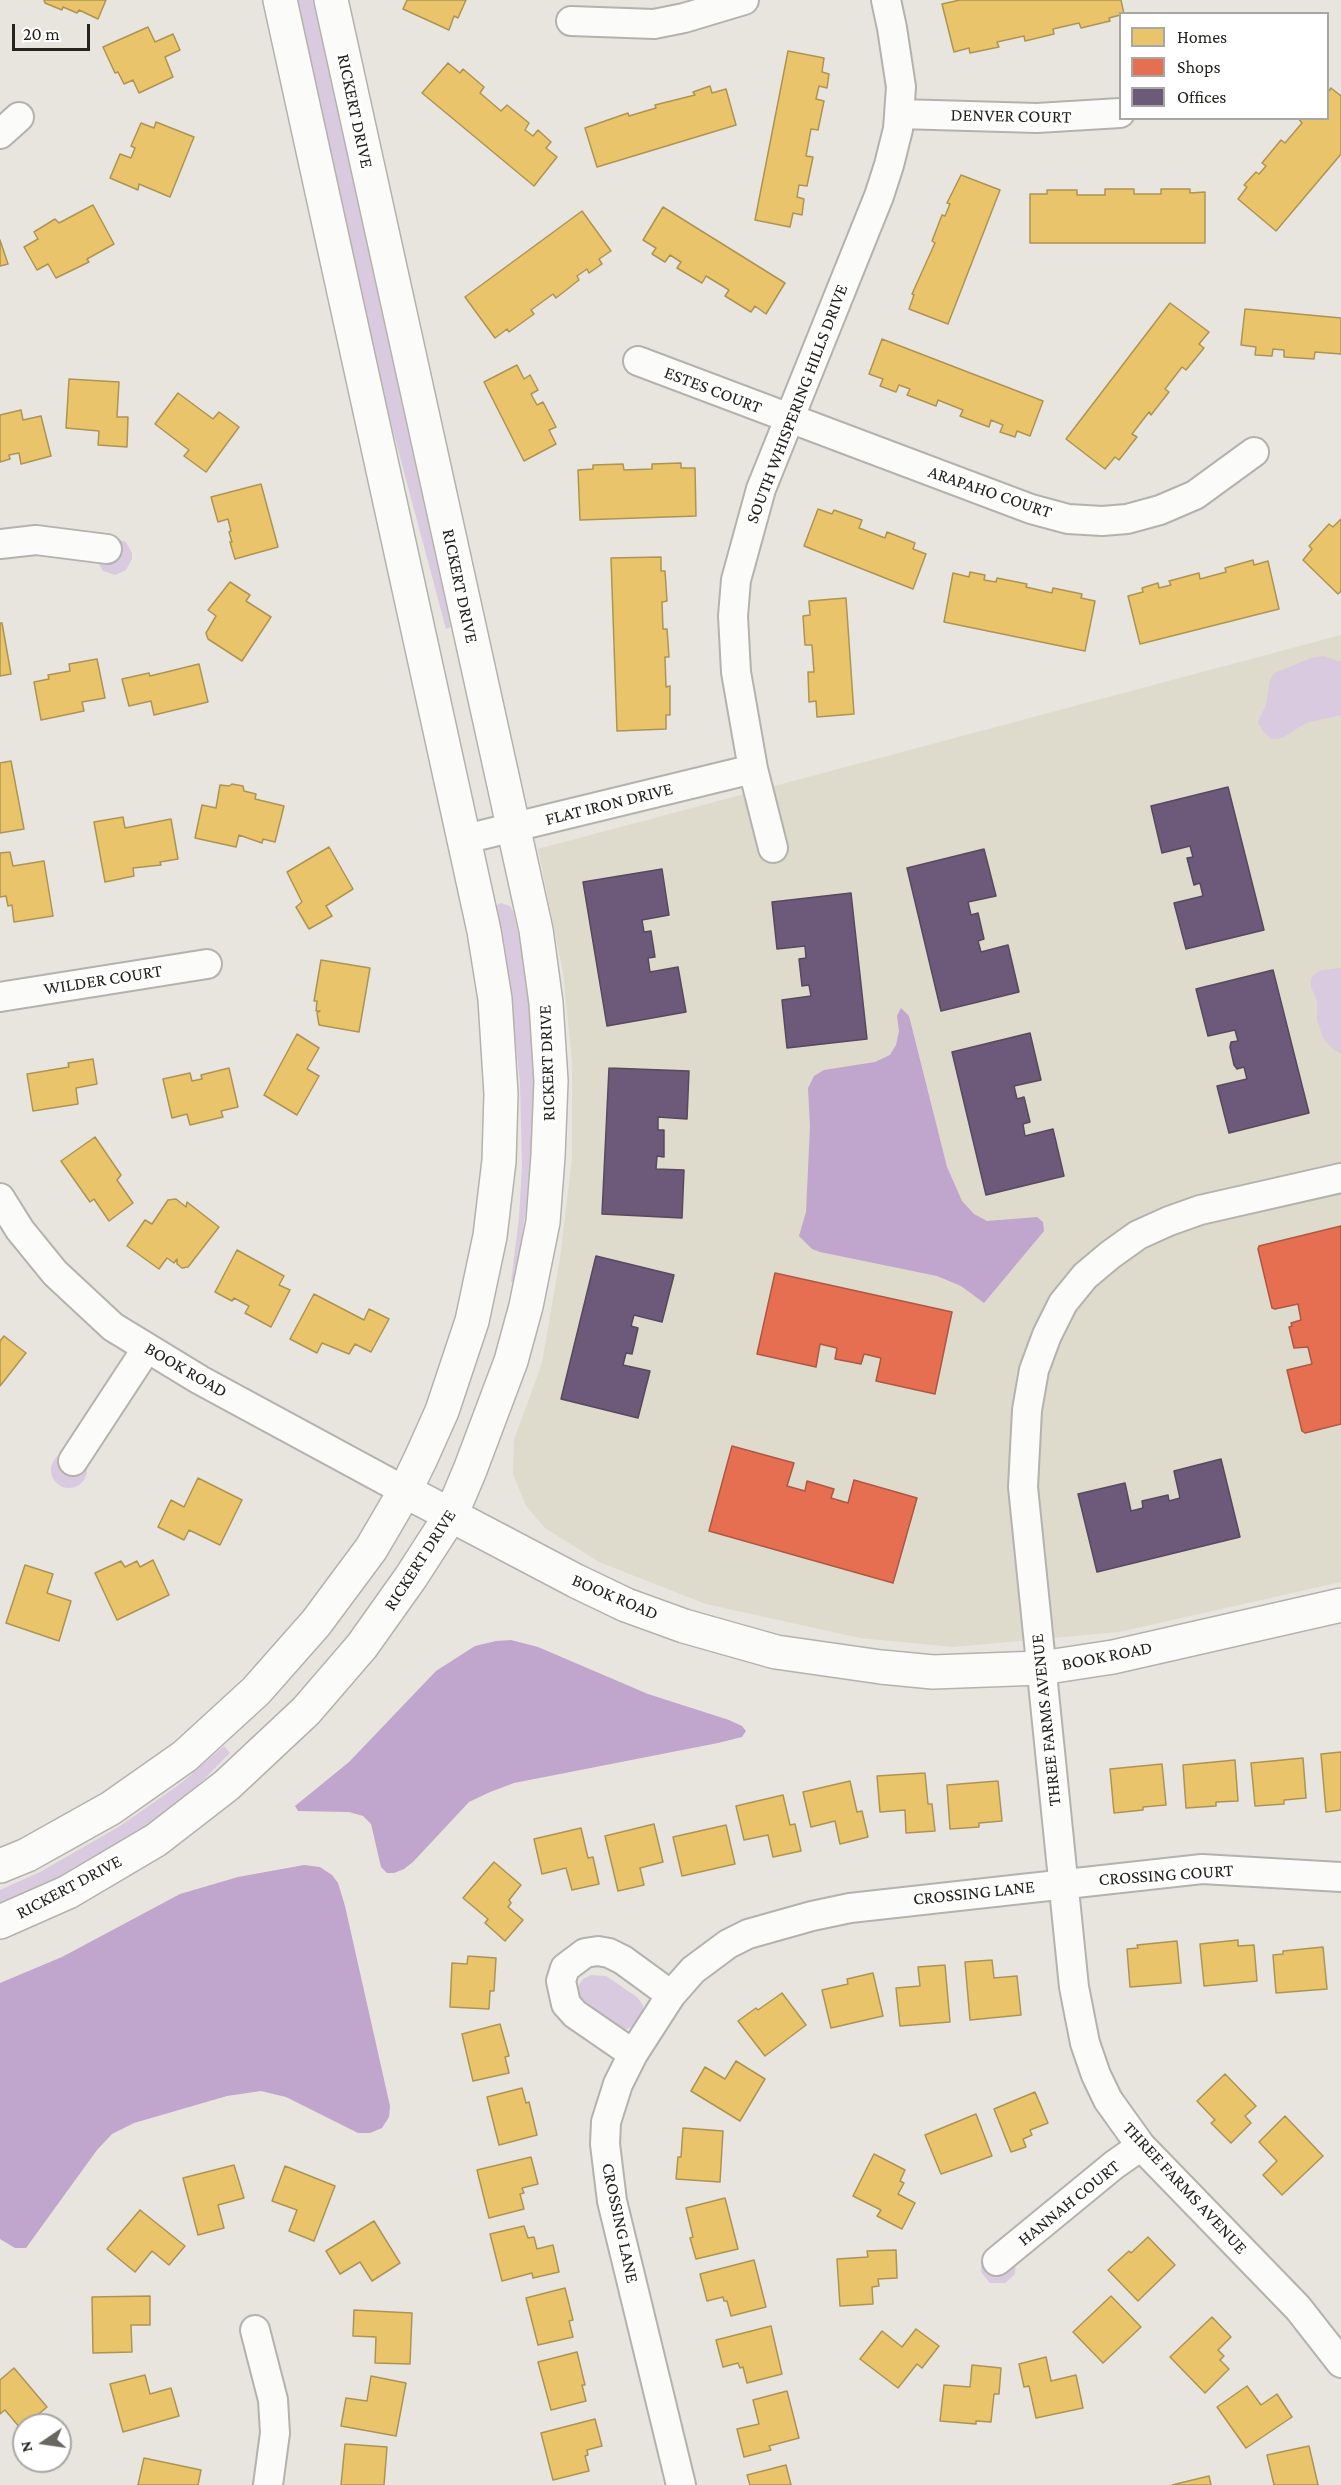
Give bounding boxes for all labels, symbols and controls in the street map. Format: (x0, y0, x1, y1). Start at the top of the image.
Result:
scale bar (15, 12, 93, 50)
legend (1119, 12, 1329, 120)
text: 20 m (23, 24, 60, 44)
text: Homes (1177, 27, 1227, 47)
street label: RICKERT DRIVE (332, 52, 378, 170)
text: Shops (1177, 57, 1221, 77)
text: Offices (1177, 87, 1226, 107)
street label: DENVER COURT (951, 104, 1071, 128)
street label: SOUTH WHISPERING HILLS DRIVE (741, 281, 853, 527)
street label: ESTES COURT (661, 361, 765, 419)
street label: ARAPAHO COURT (925, 461, 1055, 523)
street label: RICKERT DRIVE (437, 527, 483, 645)
street label: FLAT IRON DRIVE (543, 778, 675, 830)
street label: WILDER COURT (42, 960, 164, 1000)
street label: RICKERT DRIVE (534, 1005, 560, 1121)
street label: BOOK ROAD (141, 1338, 231, 1402)
street label: RICKERT DRIVE (379, 1505, 461, 1615)
street label: BOOK ROAD (569, 1569, 661, 1625)
street label: THREE FARMS AVENUE (1026, 1633, 1066, 1807)
street label: BOOK ROAD (1060, 1637, 1154, 1675)
street label: RICKERT DRIVE (13, 1850, 125, 1924)
street label: CROSSING COURT (1098, 1860, 1234, 1890)
street label: CROSSING LANE (912, 1876, 1036, 1910)
street label: THREE FARMS AVENUE (1118, 2117, 1252, 2259)
street label: HANNAH COURT (1014, 2155, 1124, 2251)
street label: CROSSING LANE (597, 2161, 643, 2285)
north arrow (12, 2413, 72, 2473)
text: N (16, 2439, 35, 2454)

